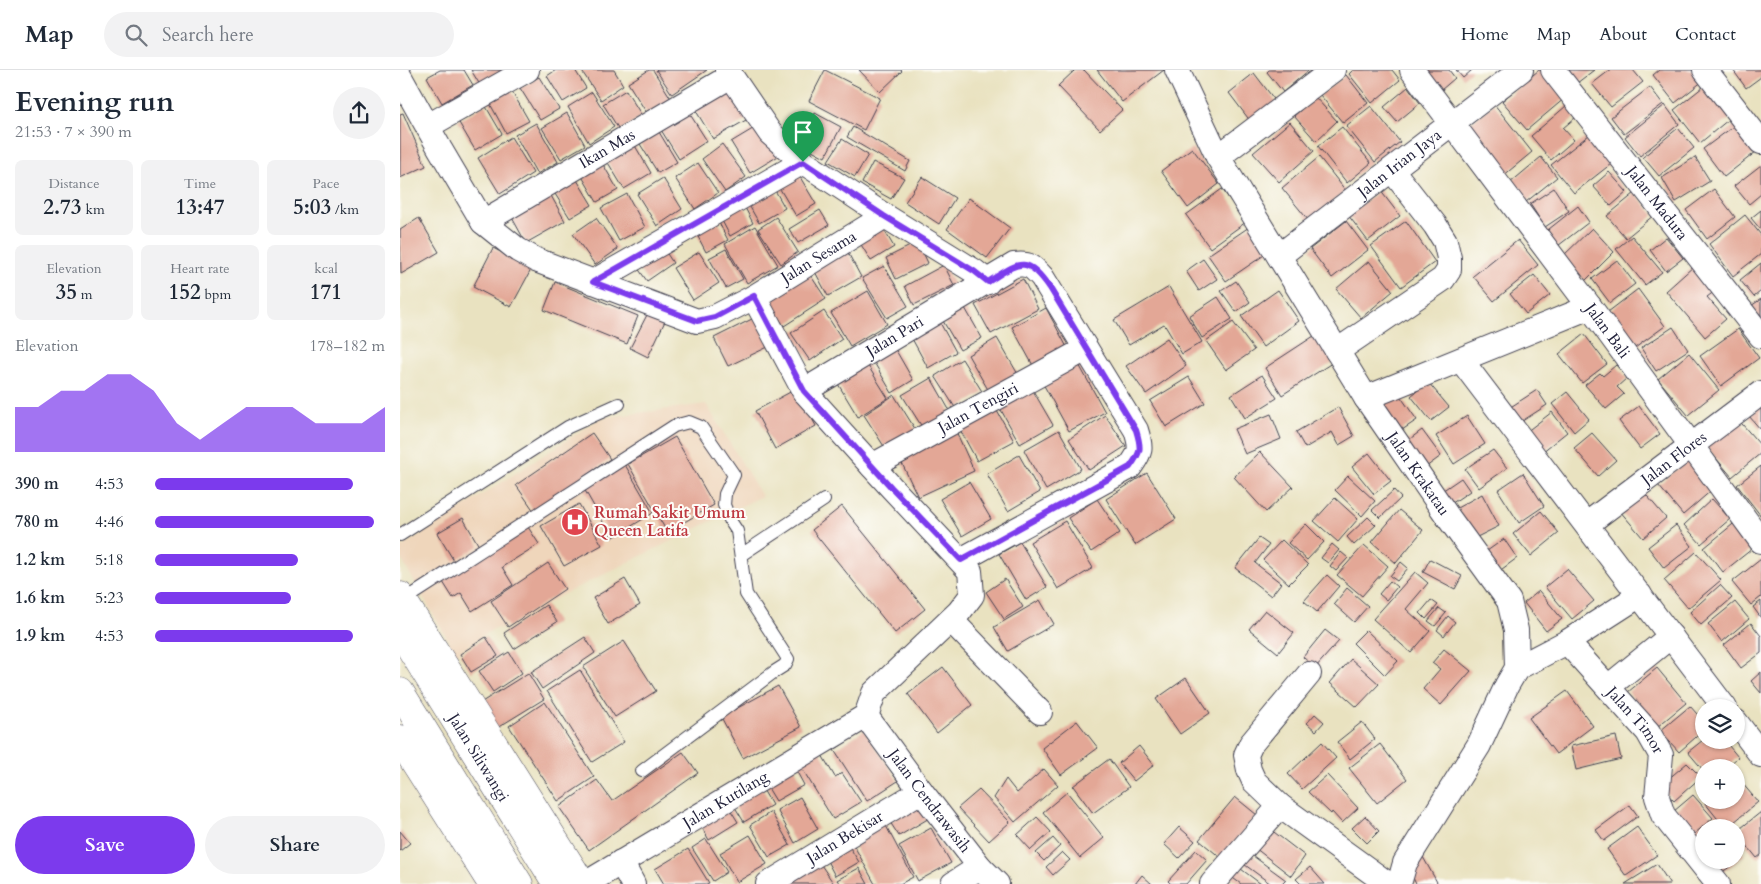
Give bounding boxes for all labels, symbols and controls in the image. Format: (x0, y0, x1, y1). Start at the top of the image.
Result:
search box (104, 12, 454, 57)
text: Map (25, 18, 74, 51)
icon: search (122, 21, 150, 49)
text: Search here (162, 22, 254, 48)
text: Home (1461, 22, 1509, 47)
text: Map (1537, 22, 1571, 47)
text: About (1599, 22, 1647, 47)
text: Contact (1675, 22, 1736, 47)
text: Evening run (15, 83, 174, 121)
button: share (333, 87, 385, 139)
pin (782, 111, 824, 162)
icon: arrive (789, 118, 817, 146)
text: 21:53 · 7 × 390 m (15, 121, 132, 143)
street label: Ikan Mas (575, 124, 639, 174)
street label: Jalan Irian Jaya (1351, 124, 1446, 204)
street label: Jalan Madura (1620, 160, 1693, 245)
text: Distance (48, 174, 100, 193)
text: Time (184, 174, 216, 193)
text: Pace (312, 174, 340, 193)
text: 2.73 (43, 193, 82, 222)
text: 13:47 (175, 193, 225, 222)
text: 5:03 (293, 193, 331, 222)
text: km (82, 200, 105, 219)
text: /km (331, 200, 359, 219)
street label: Jalan Sesama (775, 225, 861, 290)
text: Elevation (46, 259, 102, 278)
text: Heart rate (170, 259, 230, 278)
text: kcal (314, 259, 338, 278)
text: 35 (55, 278, 77, 307)
text: 152 (169, 278, 201, 307)
text: 171 (310, 278, 342, 307)
text: m (77, 285, 93, 304)
text: bpm (201, 285, 231, 304)
street label: Jalan Bali (1579, 297, 1635, 363)
street label: Jalan Pari (860, 310, 928, 363)
text: Elevation (15, 335, 79, 357)
text: 178–182 m (309, 335, 385, 357)
street label: Jalan Tengiri (932, 377, 1023, 440)
street label: Jalan Krakatau (1380, 426, 1455, 520)
street label: Jalan Flores (1635, 426, 1711, 492)
text: 390 m (15, 473, 59, 495)
text: 4:53 (95, 473, 124, 495)
place label: Rumah Sakit Umum Queen Latifa (594, 502, 746, 542)
hospital icon: Rumah Sakit Umum Queen Latifa (560, 507, 590, 537)
text: 780 m (15, 511, 59, 533)
text: 4:46 (95, 511, 124, 533)
text: 1.2 km (15, 549, 65, 571)
text: 5:18 (95, 549, 124, 571)
text: 1.6 km (15, 587, 65, 609)
text: 5:23 (95, 587, 124, 609)
text: 1.9 km (15, 625, 65, 647)
text: 4:53 (95, 625, 124, 647)
street label: Jalan Timor (1600, 680, 1669, 758)
map controls (1695, 699, 1745, 869)
button: layers (1695, 699, 1745, 749)
street label: Jalan Siliwangi (442, 708, 515, 806)
street label: Jalan Cendrawasih (882, 743, 976, 858)
button: + (1695, 759, 1745, 809)
street label: Jalan Kutilang (677, 766, 773, 835)
street label: Jalan Bekisar (801, 805, 888, 870)
button: Save (15, 816, 195, 874)
button: Share (205, 816, 385, 874)
button: − (1695, 819, 1745, 869)

